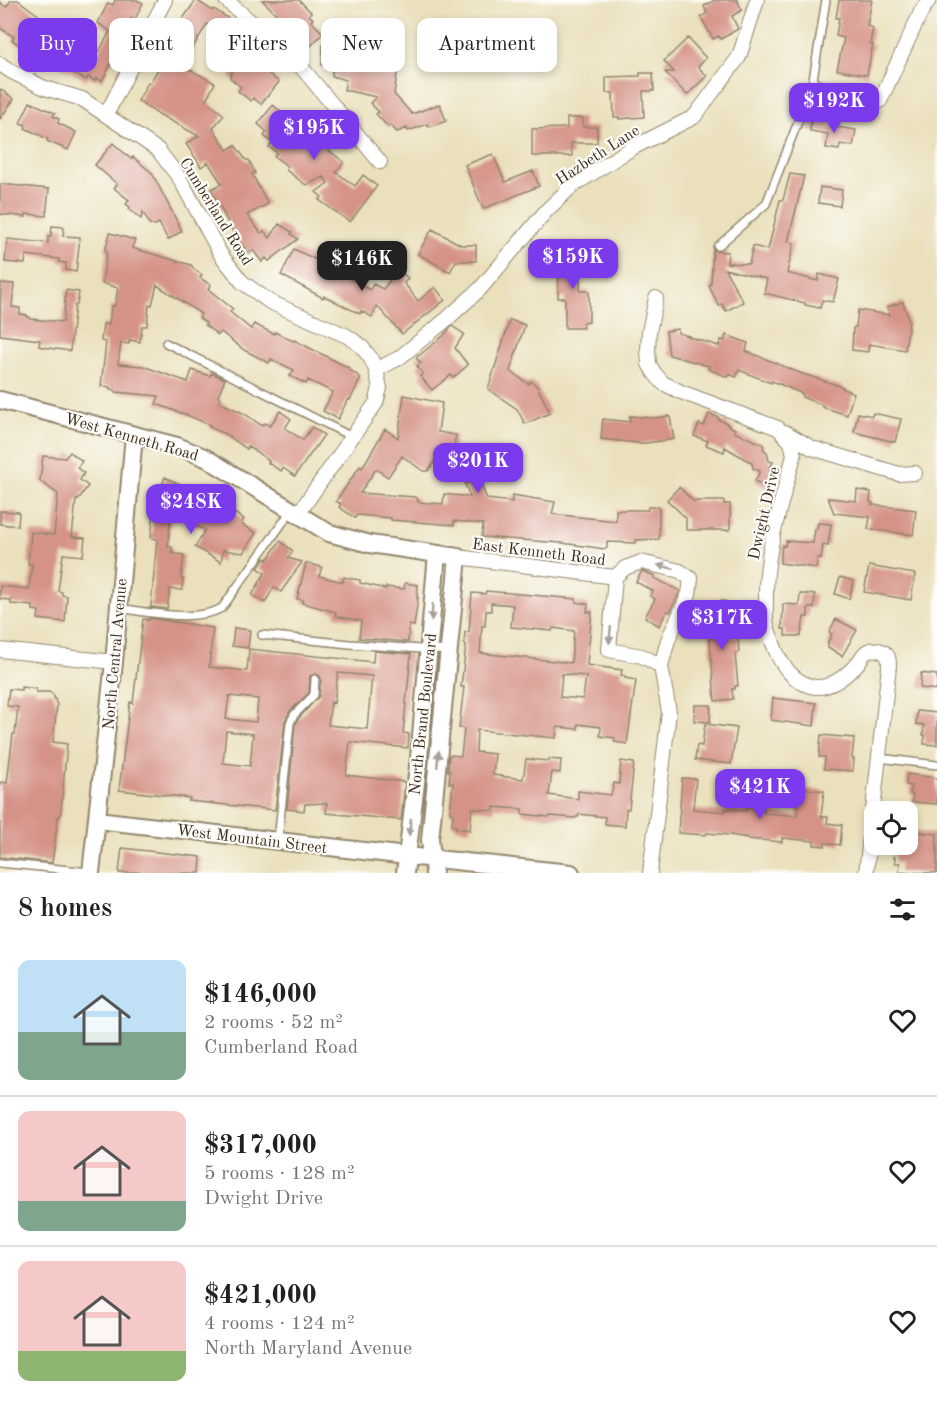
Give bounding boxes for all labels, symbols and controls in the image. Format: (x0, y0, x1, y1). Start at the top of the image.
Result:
chip: Buy (18, 18, 97, 72)
chip: Rent (109, 18, 194, 72)
chip: Filters (206, 18, 309, 72)
chip: New (321, 18, 405, 72)
chip: Apartment (417, 18, 557, 72)
pin: $192K (792, 83, 876, 134)
text: $192K (803, 92, 865, 112)
pin: $195K (272, 110, 356, 161)
text: $195K (283, 119, 345, 139)
street label: Hazbeth Lane (553, 123, 643, 189)
street label: Cumberland Road (176, 155, 255, 269)
pin: $159K (531, 239, 615, 290)
pin: $146K (320, 241, 404, 292)
text: $159K (542, 248, 604, 268)
text: $146K (331, 250, 393, 270)
street label: West Kenneth Road (63, 411, 200, 465)
pin: $201K (436, 443, 520, 494)
text: $201K (447, 452, 509, 472)
street label: Dwight Drive (746, 465, 783, 562)
pin: $248K (149, 484, 233, 535)
text: $248K (160, 493, 222, 513)
street label: East Kenneth Road (471, 537, 606, 569)
one-way arrow (656, 562, 675, 572)
street label: North Central Avenue (101, 578, 131, 731)
pin: $317K (680, 600, 764, 651)
one-way arrow (427, 603, 437, 622)
text: $317K (691, 609, 753, 629)
one-way arrow (605, 626, 615, 645)
street label: North Brand Boulevard (408, 633, 440, 796)
one-way arrow (433, 749, 443, 768)
pin: $421K (718, 769, 802, 820)
text: $421K (729, 778, 791, 798)
map controls (864, 801, 918, 855)
button: locate (864, 801, 918, 855)
one-way arrow (405, 818, 415, 837)
street label: West Mountain Street (175, 823, 328, 857)
icon: filters (886, 893, 919, 926)
text: 8 homes (18, 896, 112, 922)
text: $146,000 (204, 982, 317, 1008)
icon: home (66, 984, 138, 1056)
icon: heart (886, 1004, 919, 1037)
text: 2 rooms · 52 m² (204, 1013, 343, 1033)
text: Cumberland Road (204, 1038, 358, 1058)
text: $317,000 (204, 1133, 317, 1159)
icon: home (66, 1135, 138, 1207)
icon: heart (886, 1155, 919, 1188)
text: 5 rooms · 128 m² (204, 1164, 354, 1184)
text: Dwight Drive (204, 1189, 323, 1209)
text: $421,000 (204, 1283, 317, 1309)
icon: home (66, 1285, 138, 1357)
icon: heart (886, 1305, 919, 1338)
text: 4 rooms · 124 m² (204, 1314, 354, 1334)
text: North Maryland Avenue (204, 1339, 412, 1359)

